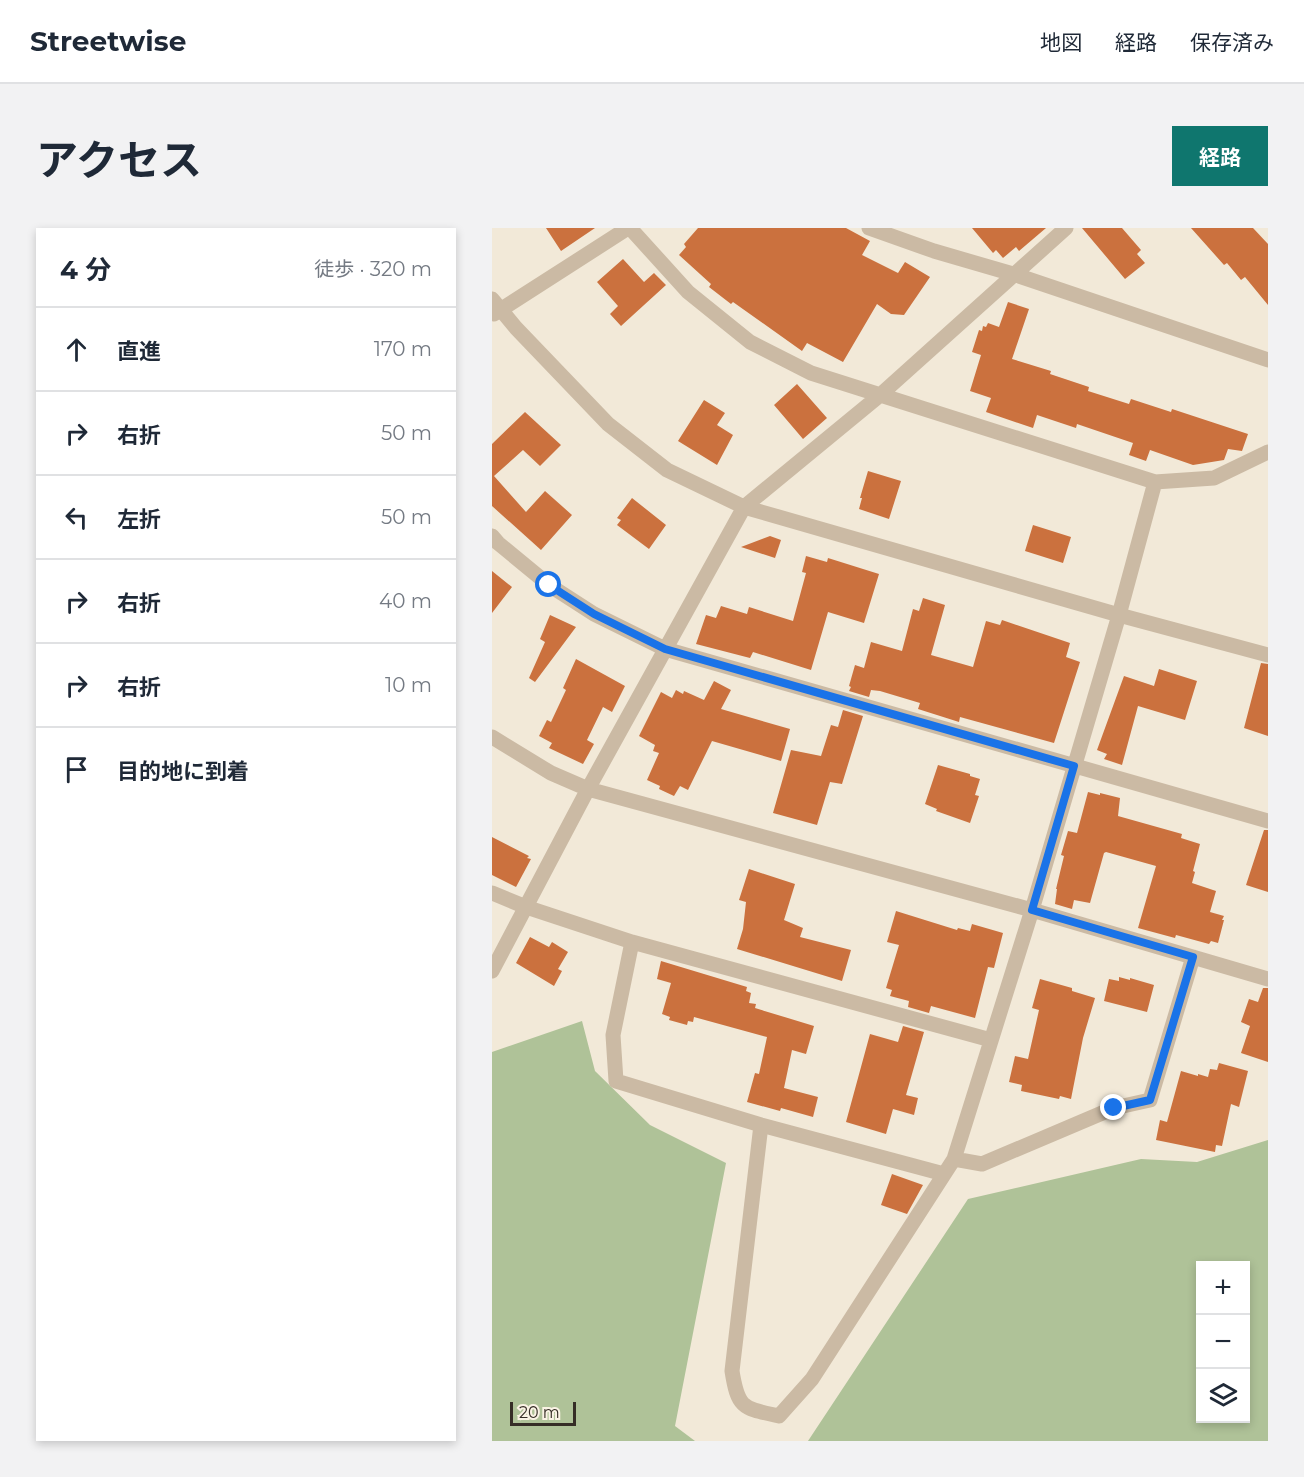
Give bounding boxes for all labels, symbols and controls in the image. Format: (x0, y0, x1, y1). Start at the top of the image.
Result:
text: Streetwise (30, 24, 186, 58)
text: 地図 (1040, 30, 1082, 55)
text: 経路 (1115, 30, 1157, 55)
text: 保存済み (1190, 30, 1274, 55)
button: 経路 (1172, 126, 1268, 186)
text: アクセス (36, 134, 202, 186)
text: 4 分 (60, 254, 111, 286)
text: 徒歩 · 320 m (314, 257, 432, 281)
icon: ahead (60, 333, 93, 366)
text: 170 m (374, 337, 432, 361)
text: 直進 (117, 338, 161, 365)
icon: right (60, 417, 93, 450)
text: 50 m (381, 421, 432, 445)
text: 右折 (117, 422, 161, 449)
icon: left (60, 501, 93, 534)
text: 50 m (381, 505, 432, 529)
text: 左折 (117, 506, 161, 533)
route start (535, 571, 561, 597)
icon: right (60, 585, 93, 618)
text: 40 m (379, 589, 432, 613)
text: 右折 (117, 590, 161, 617)
icon: right (60, 669, 93, 702)
text: 10 m (385, 673, 432, 697)
text: 右折 (117, 674, 161, 701)
icon: arrive (60, 753, 93, 786)
text: 目的地に到着 (117, 758, 249, 785)
route end (1100, 1094, 1126, 1120)
map controls (1196, 1261, 1250, 1423)
button: + (1196, 1261, 1250, 1315)
button: − (1196, 1315, 1250, 1369)
button: layers (1196, 1369, 1250, 1423)
scale bar (510, 1399, 576, 1426)
text: 20 m (519, 1403, 560, 1422)

